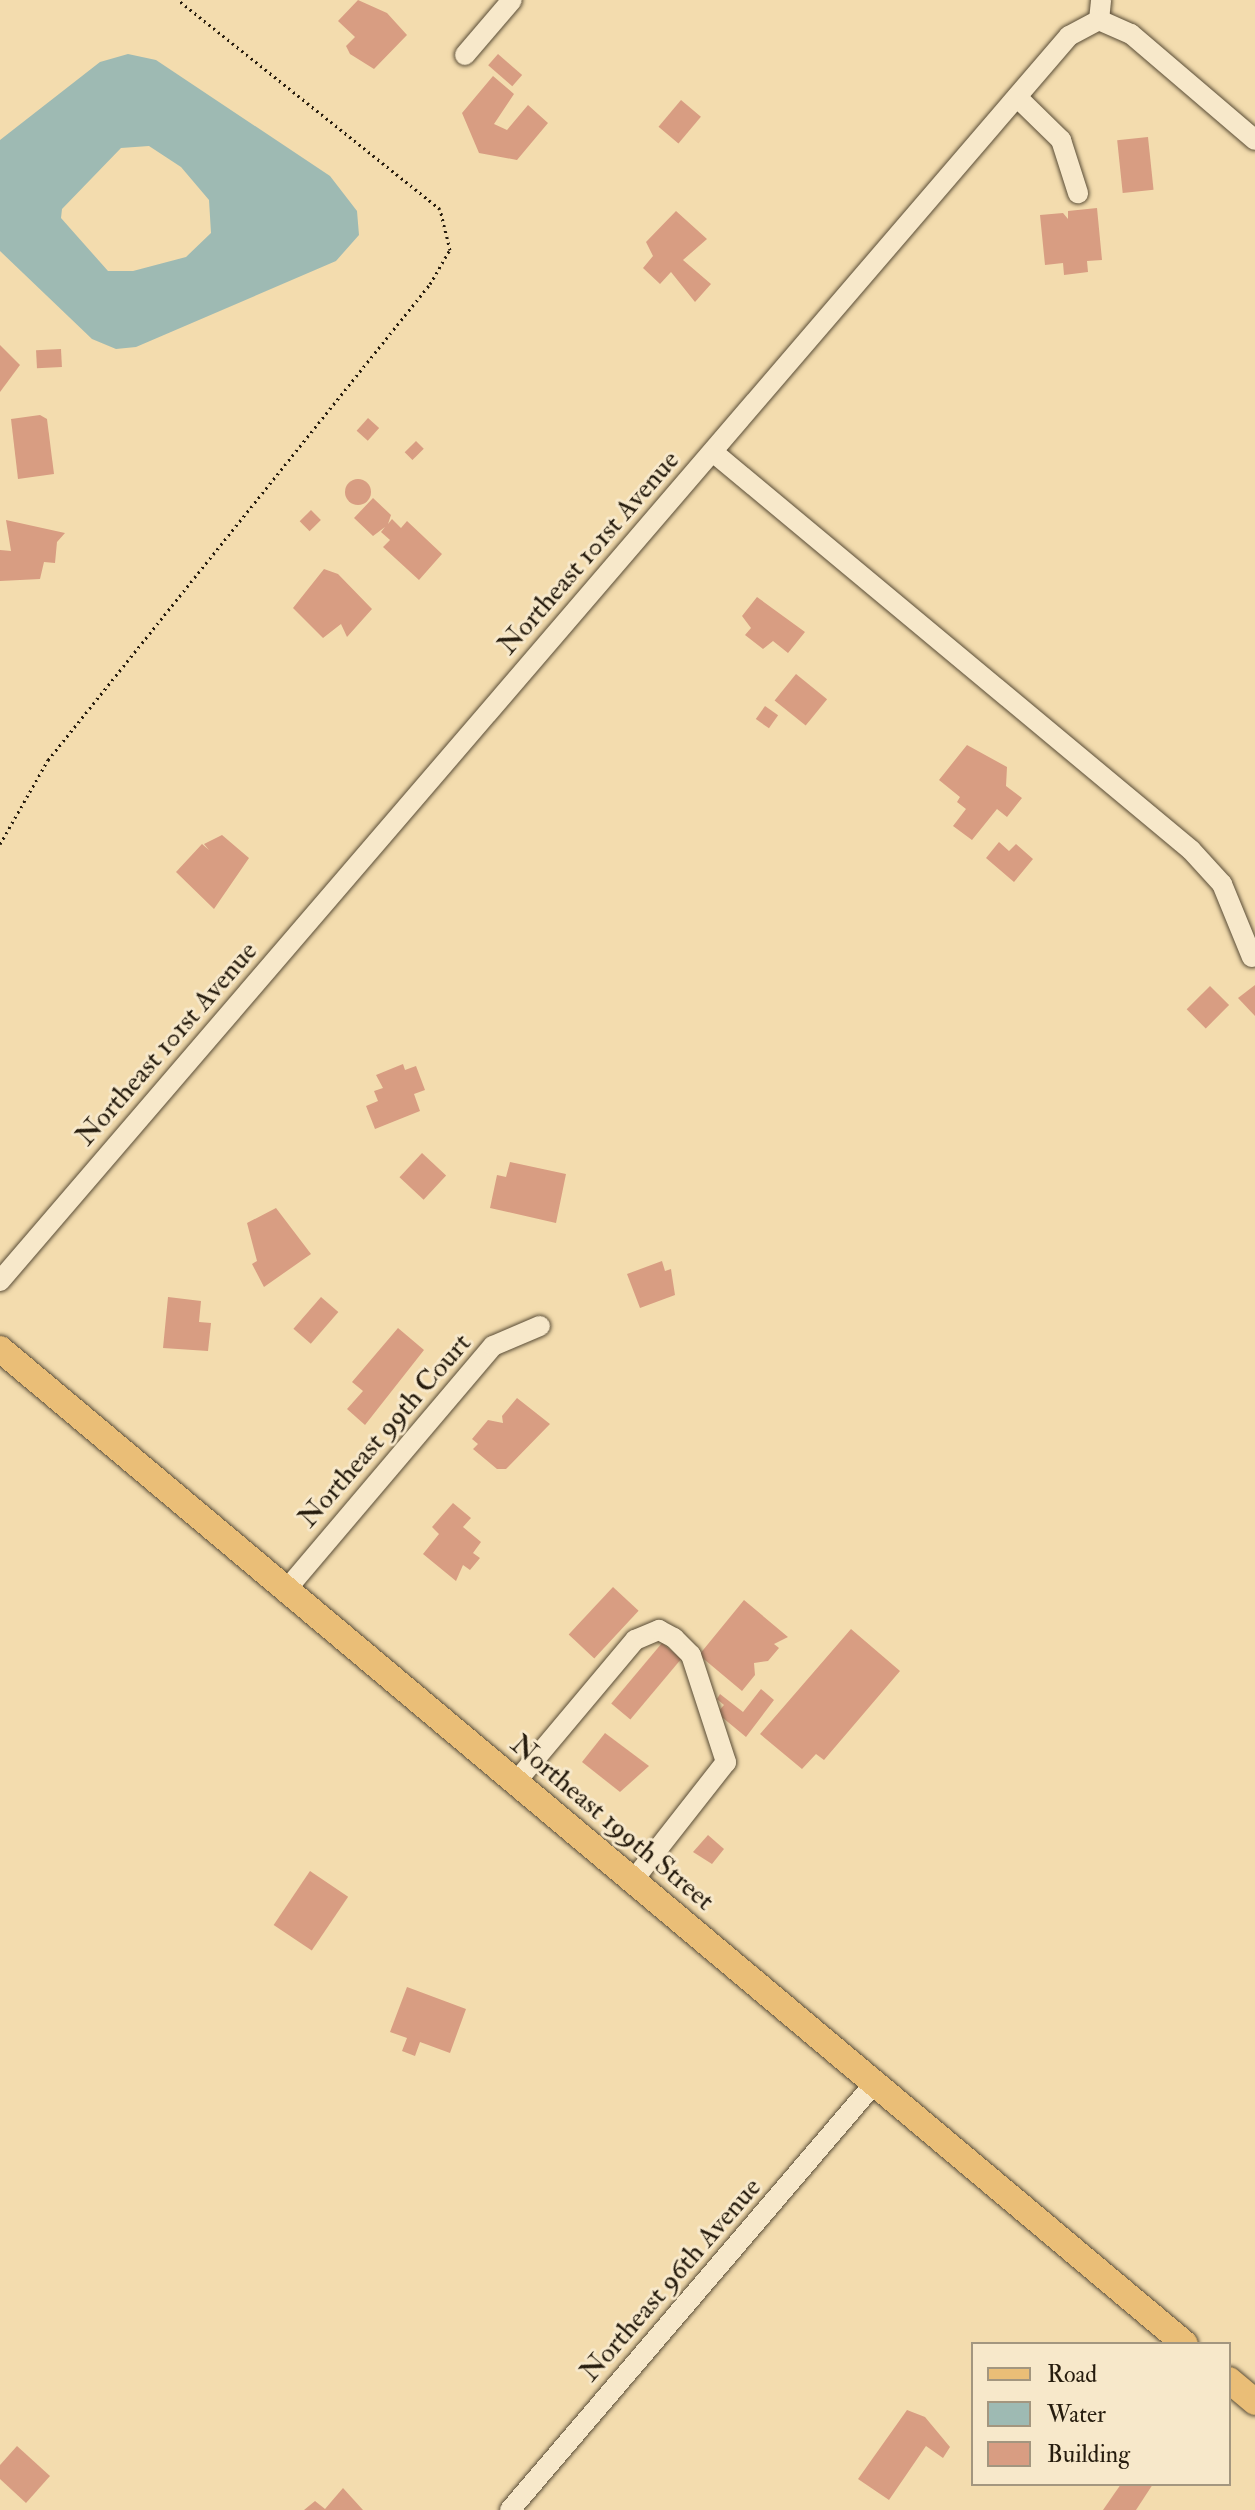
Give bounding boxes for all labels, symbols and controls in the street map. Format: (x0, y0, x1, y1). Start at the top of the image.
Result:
street label: Northeast 101st Avenue (491, 444, 687, 662)
street label: Northeast 101st Avenue (69, 935, 265, 1153)
street label: Northeast 99th Court (292, 1327, 478, 1535)
street label: Northeast 199th Street (503, 1728, 721, 1918)
street label: Northeast 96th Avenue (573, 2171, 769, 2389)
legend (971, 2342, 1231, 2486)
text: Road (1047, 2359, 1097, 2390)
text: Water (1047, 2399, 1106, 2430)
text: Building (1047, 2439, 1130, 2470)

